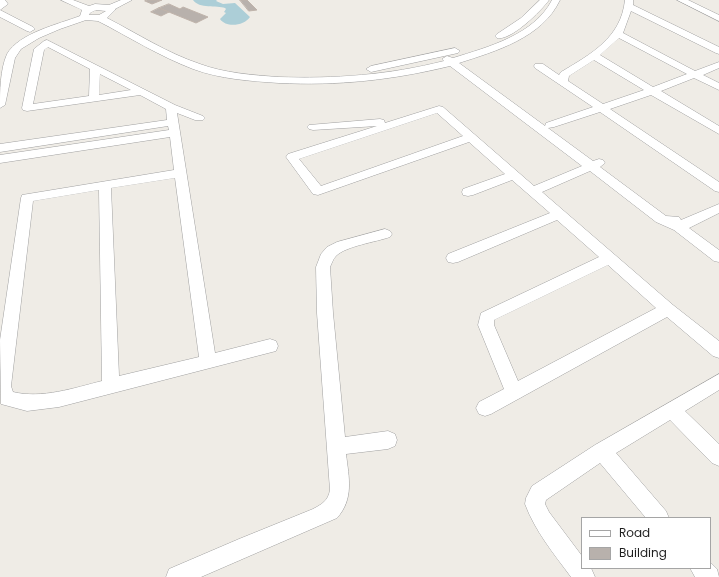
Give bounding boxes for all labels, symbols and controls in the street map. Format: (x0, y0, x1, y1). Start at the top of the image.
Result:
legend (581, 517, 711, 569)
text: Road (619, 524, 650, 541)
text: Building (619, 544, 667, 561)

